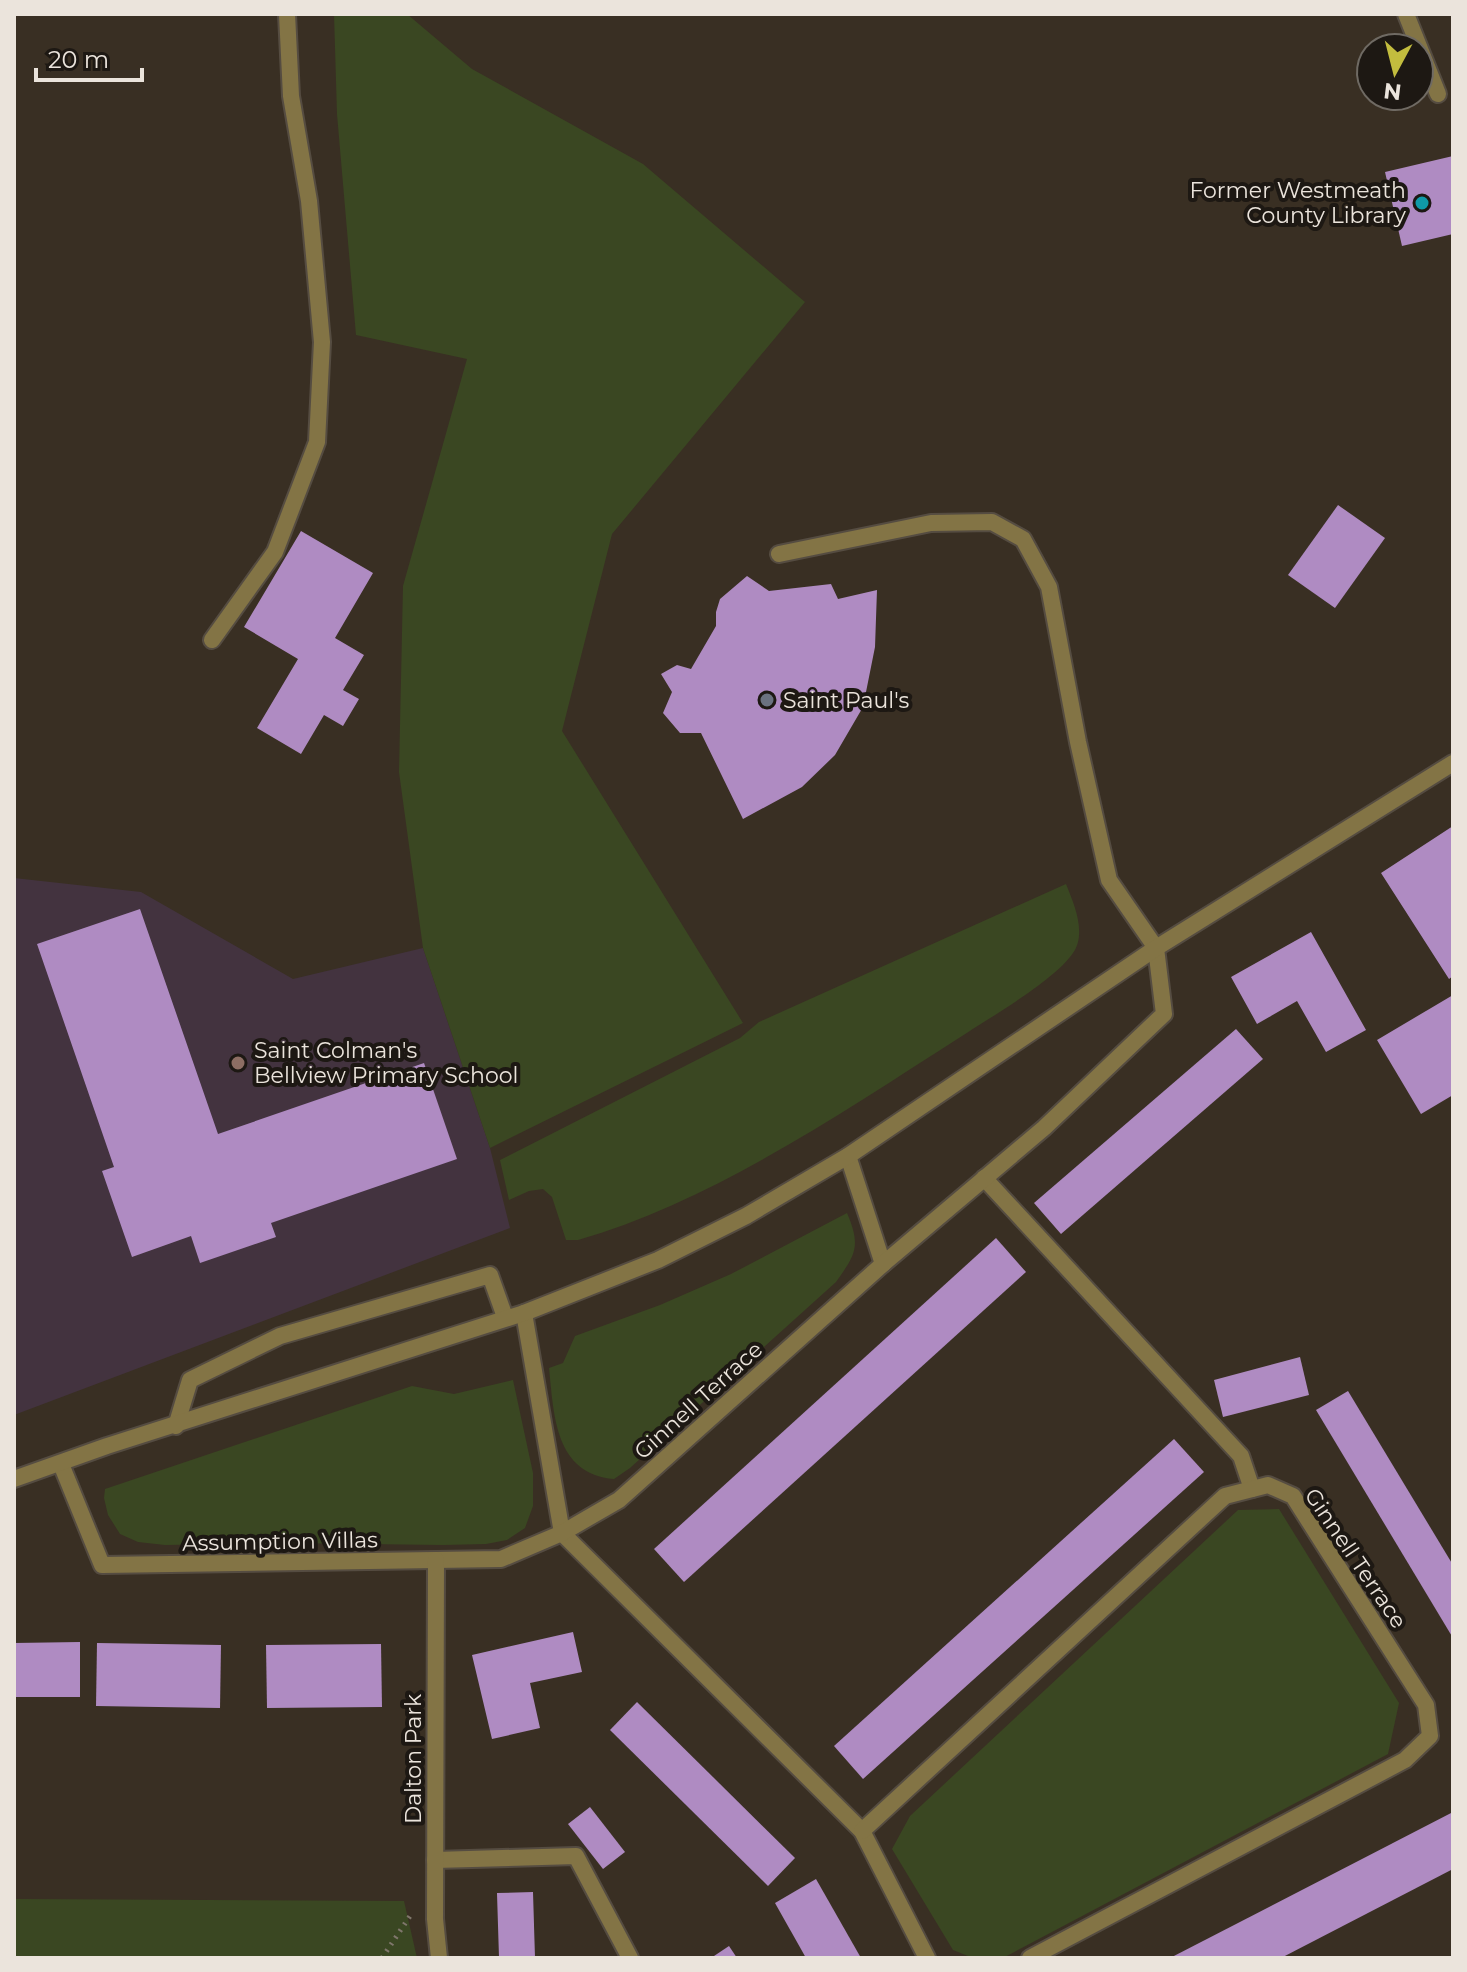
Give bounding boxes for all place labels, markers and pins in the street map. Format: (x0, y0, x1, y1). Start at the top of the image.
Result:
place label: Former Westmeath County Library (1190, 177, 1406, 229)
marker: Former Westmeath County Library (1413, 194, 1431, 212)
place label: Saint Paul's (783, 687, 910, 714)
marker: Saint Paul's (758, 691, 776, 709)
place label: Saint Colman's Bellview Primary School (254, 1037, 518, 1089)
marker: Saint Colman's Bellview Primary School (229, 1054, 247, 1072)

